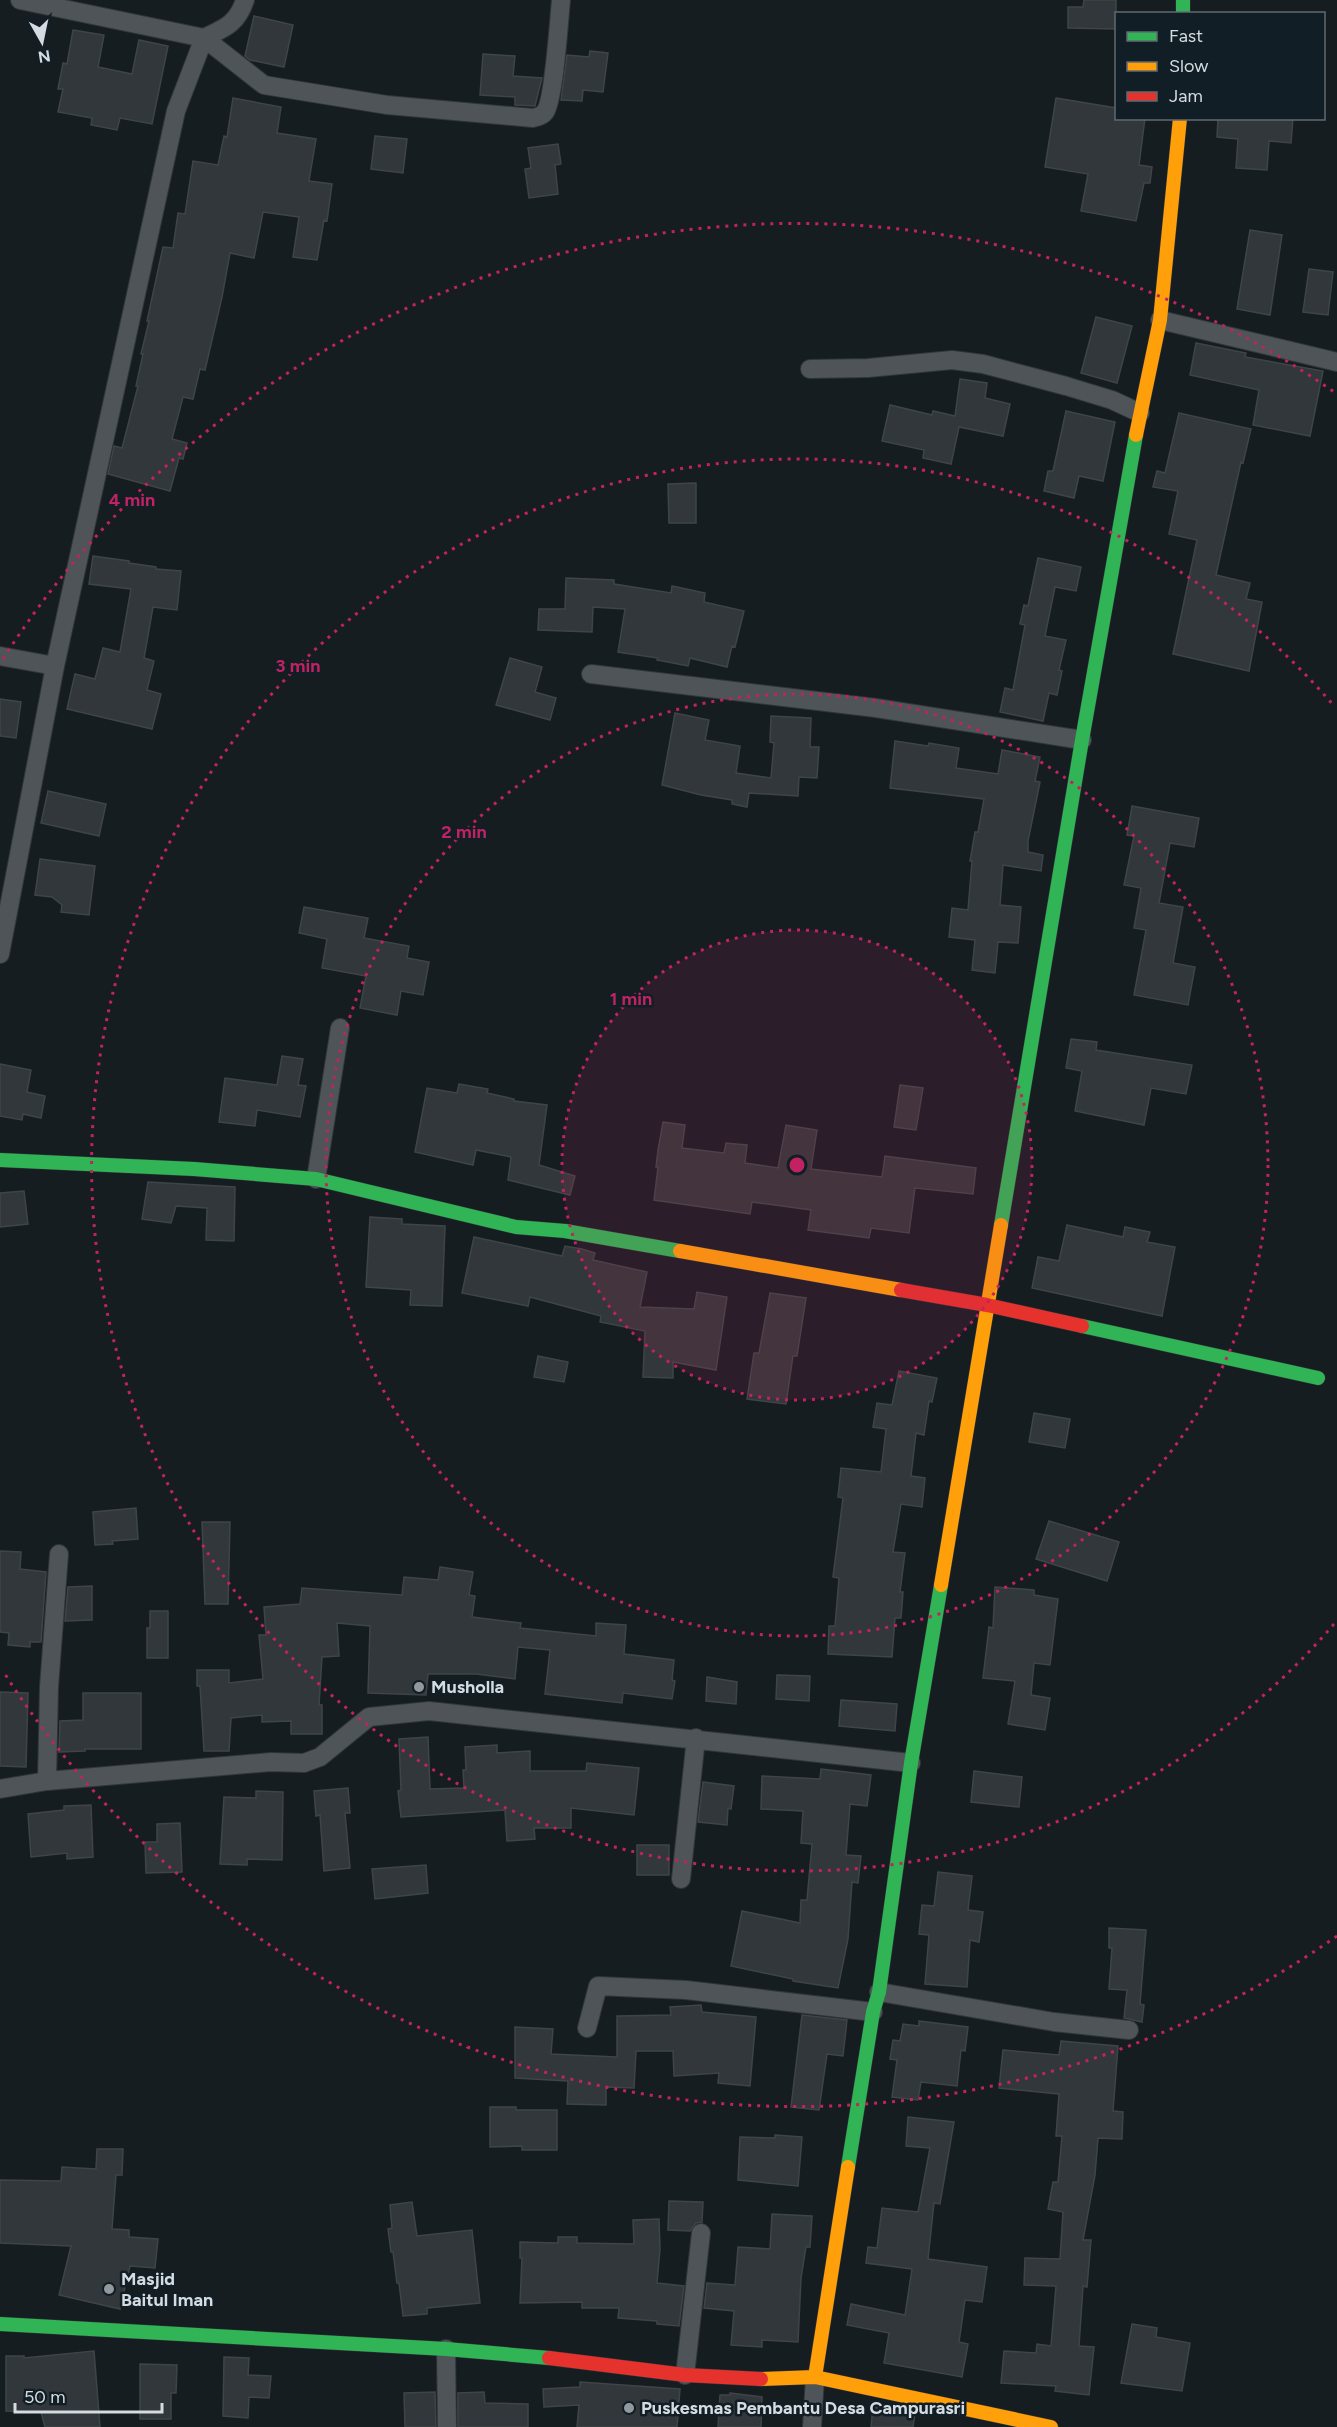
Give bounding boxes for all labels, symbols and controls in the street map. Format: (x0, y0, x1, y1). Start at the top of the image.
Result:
north arrow (12, 12, 72, 72)
legend (1115, 12, 1325, 120)
text: Fast (1169, 25, 1203, 47)
text: N (37, 46, 52, 67)
text: Slow (1169, 55, 1208, 77)
text: Jam (1169, 85, 1203, 107)
text: 4 min (109, 489, 155, 511)
text: 3 min (276, 655, 320, 677)
text: 2 min (441, 821, 487, 843)
text: 1 min (610, 988, 652, 1010)
centre of rings (787, 1155, 807, 1175)
place label: Musholla (431, 1676, 504, 1698)
marker: Musholla (412, 1680, 426, 1694)
place label: Masjid Baitul Iman (121, 2268, 213, 2311)
marker: Masjid Baitul Iman (102, 2282, 116, 2296)
scale bar (15, 2376, 162, 2414)
text: 50 m (24, 2386, 66, 2408)
place label: Puskesmas Pembantu Desa Campurasri (641, 2397, 965, 2419)
marker: Puskesmas Pembantu Desa Campurasri (622, 2401, 636, 2415)

